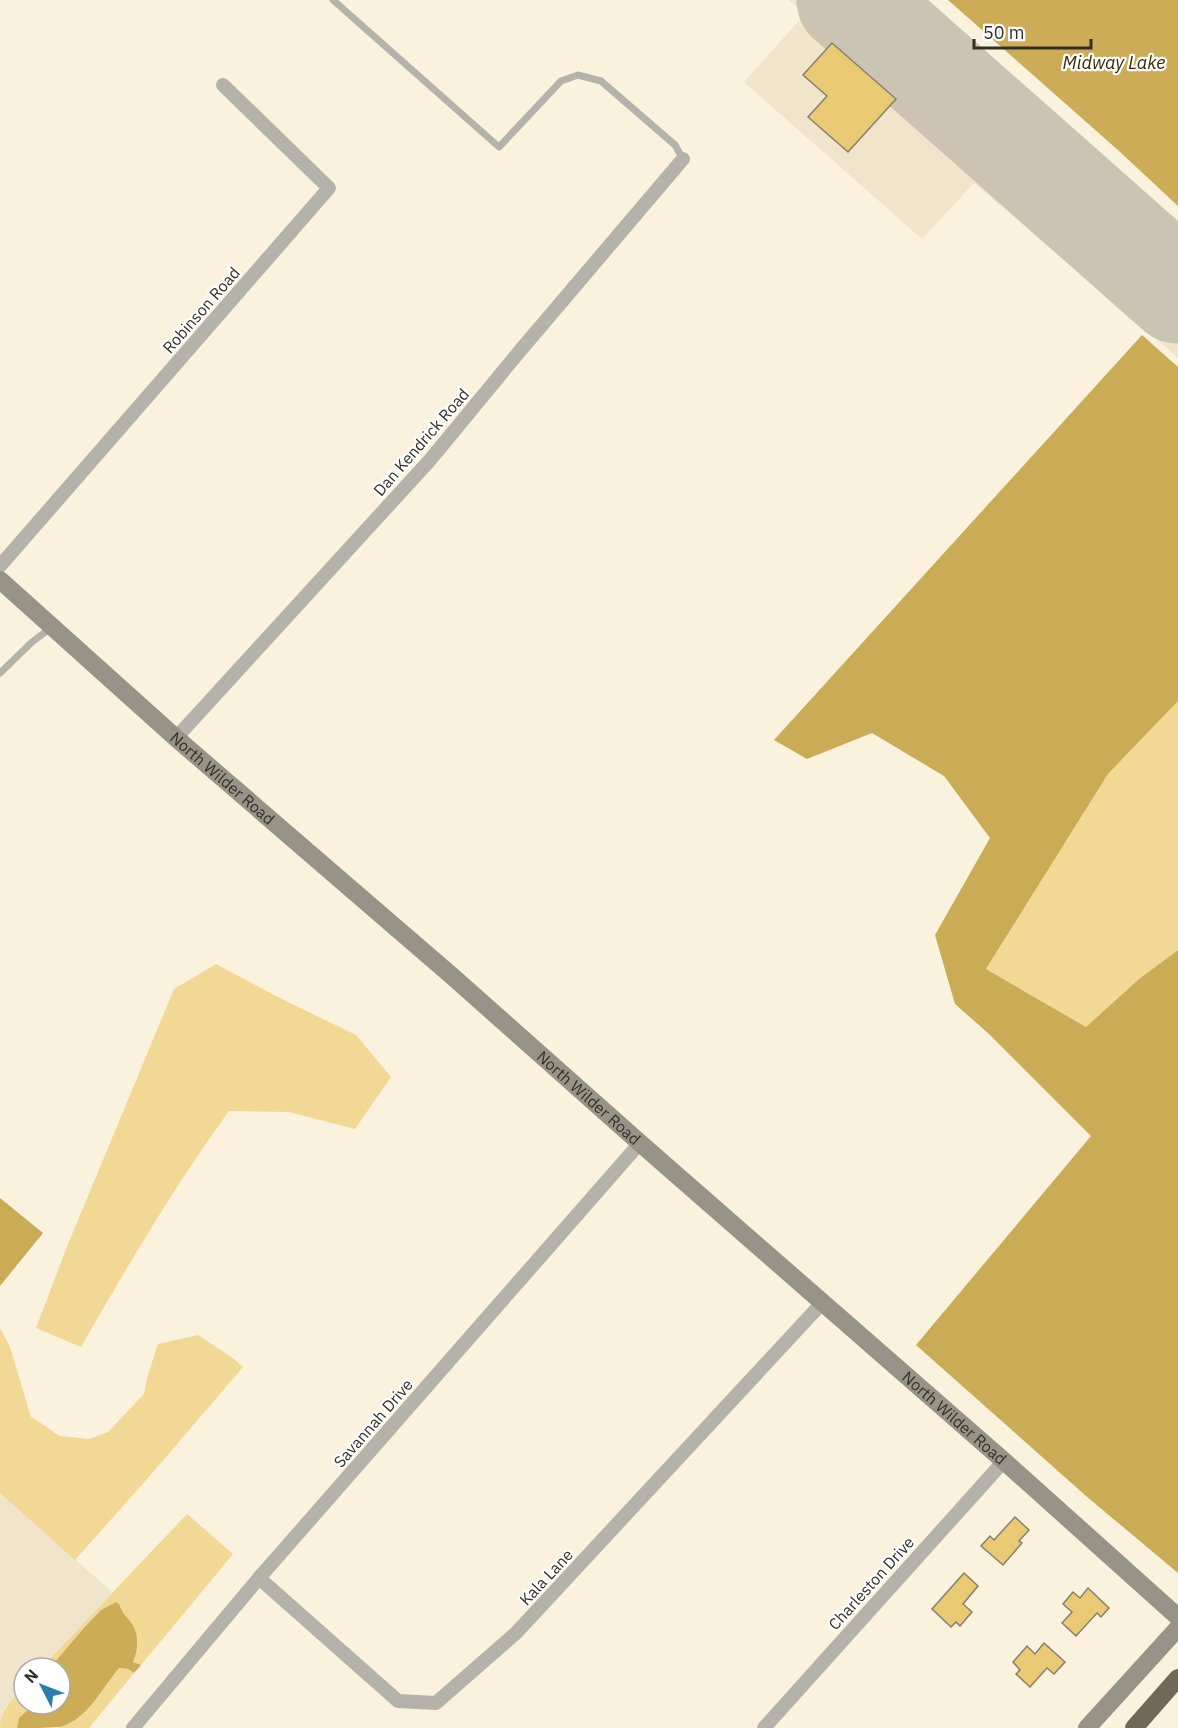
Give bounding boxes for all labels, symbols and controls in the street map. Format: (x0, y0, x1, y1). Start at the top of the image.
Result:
scale bar (974, 12, 1091, 50)
text: 50 m (983, 21, 1025, 44)
water label: Midway Lake (1063, 51, 1165, 74)
street label: Robinson Road (158, 263, 244, 357)
street label: Dan Kendrick Road (369, 384, 473, 500)
street label: North Wilder Road (166, 728, 279, 829)
street label: North Wilder Road (533, 1046, 645, 1149)
street label: North Wilder Road (898, 1367, 1011, 1469)
street label: Savannah Drive (329, 1375, 417, 1471)
street label: Charleston Drive (824, 1532, 918, 1634)
street label: Kala Lane (515, 1545, 577, 1609)
north arrow (12, 1656, 72, 1716)
text: N (20, 1665, 42, 1687)

